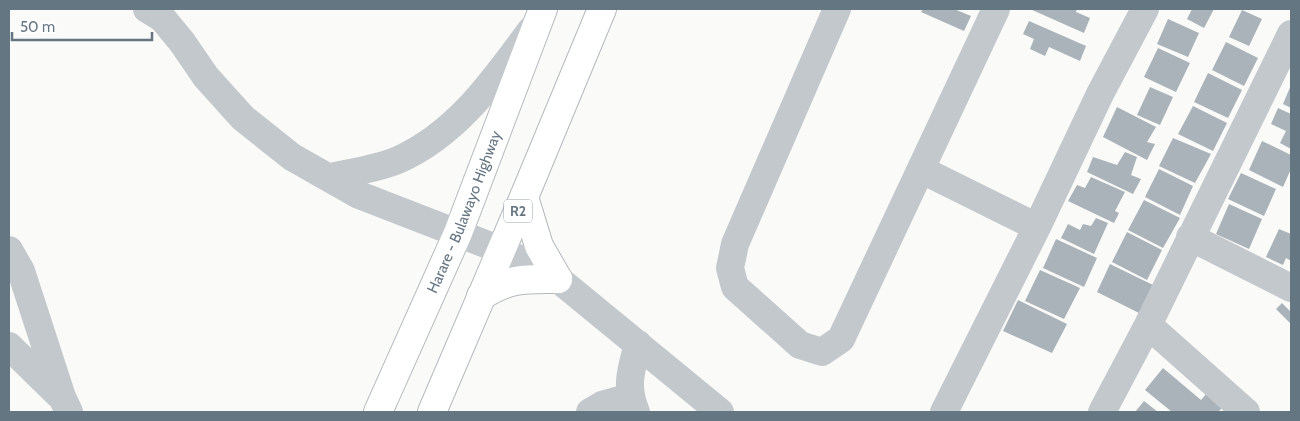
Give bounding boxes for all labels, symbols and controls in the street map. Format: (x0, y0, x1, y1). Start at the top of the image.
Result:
scale bar (12, 10, 152, 42)
text: 50 m (20, 18, 55, 36)
street label: Harare - Bulawayo Highway (423, 128, 505, 296)
road number: R2 (504, 200, 532, 222)

